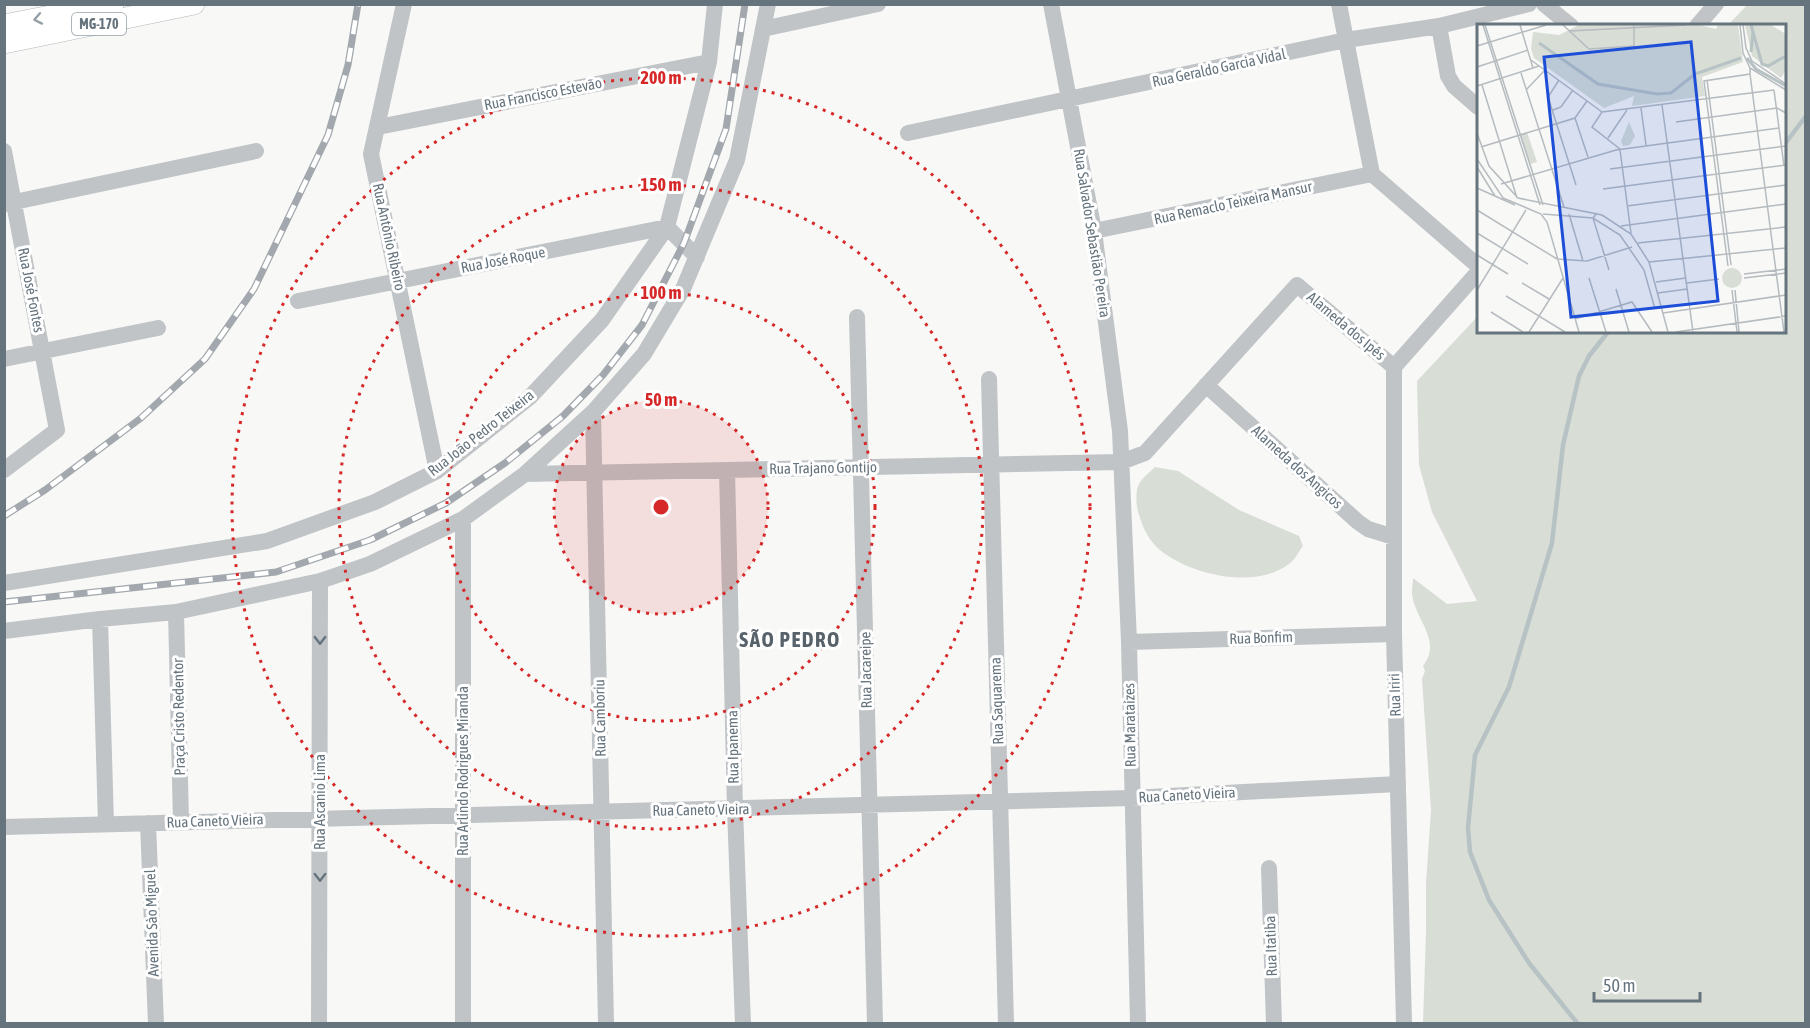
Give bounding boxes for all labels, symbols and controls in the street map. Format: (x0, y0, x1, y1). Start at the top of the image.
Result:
one-way arrow (34, 12, 44, 25)
road number: MG-170 (72, 13, 126, 35)
inset map (1477, 24, 1786, 333)
street label: Rua Geraldo Garcia Vidal (1151, 45, 1287, 90)
text: 200 m (641, 67, 681, 88)
street label: Rua Francisco Estevão (483, 74, 603, 113)
street label: Rua Salvador Sebastião Pereira (1071, 147, 1114, 319)
text: 150 m (641, 174, 681, 195)
street label: Rua Remaclo Teixeira Mansur (1152, 177, 1314, 228)
street label: Rua Antônio Ribeiro (370, 182, 409, 292)
street label: Rua José Roque (459, 243, 547, 276)
street label: Rua José Fontes (15, 246, 48, 334)
text: 100 m (641, 282, 681, 303)
street label: Alameda dos Ipês (1304, 288, 1389, 363)
street label: Rua João Pedro Teixeira (424, 386, 537, 479)
text: 50 m (645, 389, 677, 410)
street label: Alameda dos Angicos (1249, 422, 1346, 512)
street label: Rua Trajano Gontijo (769, 458, 877, 477)
centre of rings (651, 497, 671, 517)
district label: SÃO PEDRO (739, 627, 841, 651)
street label: Rua Bonfim (1229, 628, 1293, 647)
street label: Rua Jacareipe (856, 631, 875, 708)
one-way arrow (314, 635, 326, 644)
street label: Rua Saquarema (986, 657, 1007, 745)
street label: Praça Cristo Redentor (169, 658, 188, 776)
street label: Rua Iriri (1385, 673, 1404, 717)
street label: Rua Camboriu (590, 679, 609, 757)
street label: Rua Marataízes (1120, 683, 1139, 767)
street label: Rua Arlindo Rodrigues Miranda (454, 686, 471, 856)
street label: Rua Ipanema (723, 710, 742, 784)
street label: Rua Ascanio Lima (311, 754, 328, 850)
street label: Rua Caneto Vieira (1138, 783, 1236, 806)
street label: Rua Caneto Vieira (652, 800, 750, 819)
street label: Rua Caneto Vieira (166, 810, 264, 831)
street label: Avenida Sào Miguel (141, 869, 162, 977)
one-way arrow (314, 872, 326, 881)
street label: Rua Itatiba (1261, 915, 1280, 977)
scale bar (1594, 965, 1700, 1003)
text: 50 m (1603, 975, 1635, 996)

